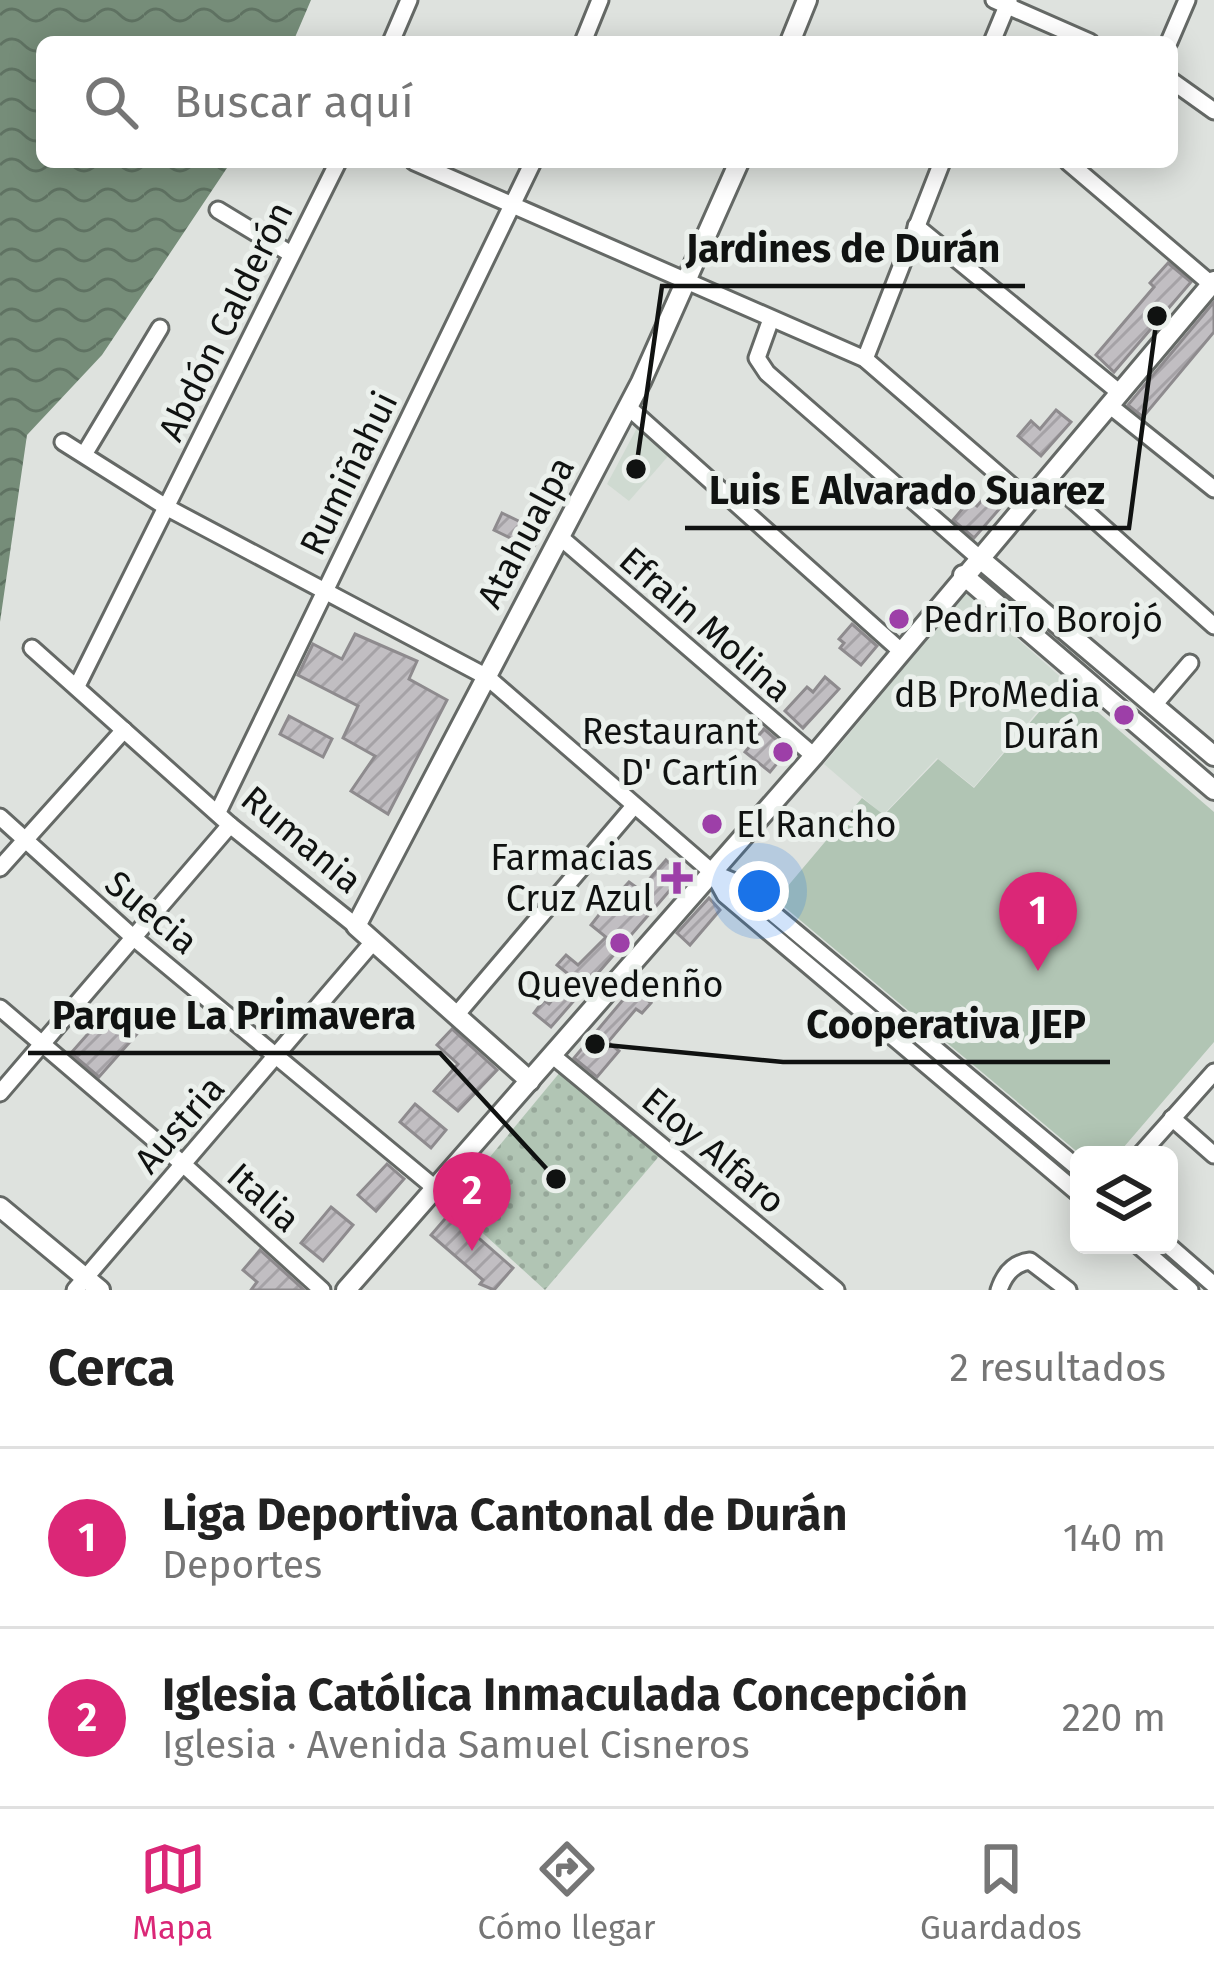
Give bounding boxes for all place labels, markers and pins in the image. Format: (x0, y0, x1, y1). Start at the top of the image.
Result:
callout: Jardines de Durán (662, 211, 1025, 286)
callout: Luis E Alvarado Suarez (685, 453, 1129, 528)
place label: PedriTo Borojó (923, 598, 1163, 642)
marker: PedriTo Borojó (886, 606, 912, 632)
place label: dB ProMedia Durán (894, 673, 1100, 758)
marker: dB ProMedia Durán (1111, 702, 1137, 728)
place label: Restaurant D' Cartín (582, 710, 759, 795)
marker: Restaurant D' Cartín (770, 739, 796, 765)
place label: El Rancho (736, 803, 897, 847)
marker: El Rancho (699, 811, 725, 837)
place label: Farmacias Cruz Azul (490, 836, 653, 921)
marker: Farmacias Cruz Azul (664, 865, 690, 891)
pin: 1 (999, 872, 1077, 971)
marker: Quevedenño (607, 930, 633, 956)
place label: Quevedenño (517, 963, 723, 1007)
callout: Parque La Primavera (28, 978, 440, 1053)
callout: Cooperativa JEP (783, 987, 1110, 1062)
pin: 2 (433, 1152, 511, 1251)

